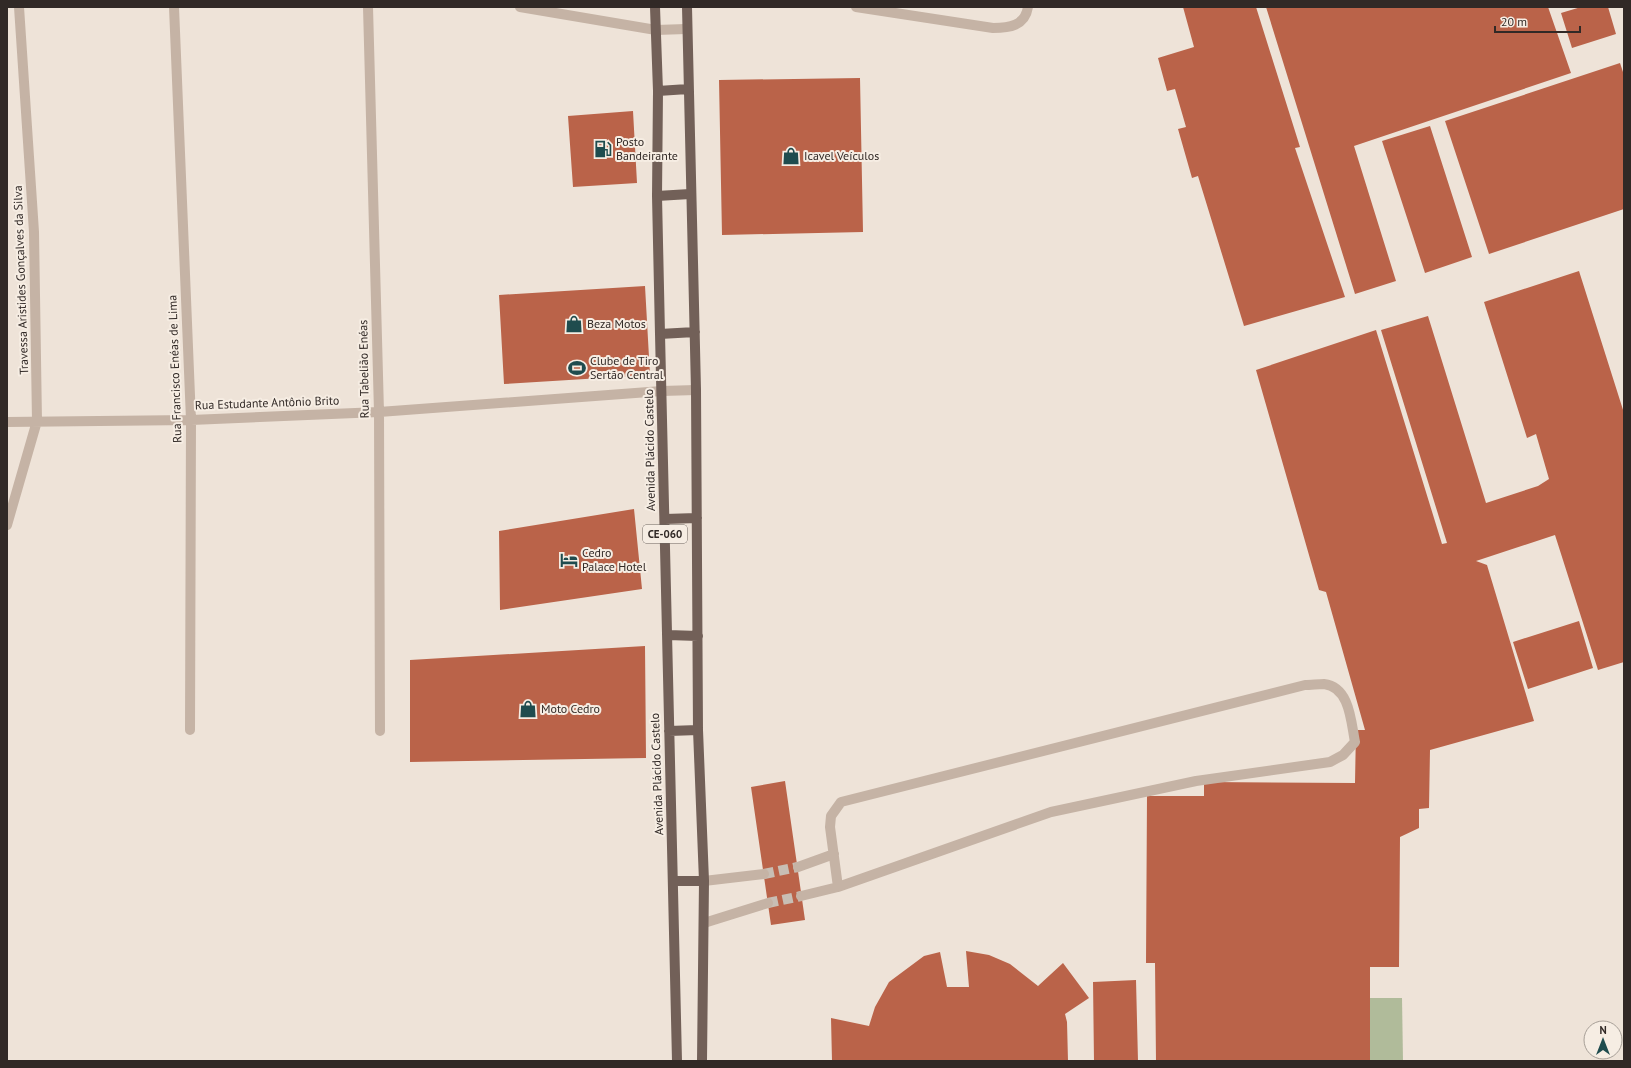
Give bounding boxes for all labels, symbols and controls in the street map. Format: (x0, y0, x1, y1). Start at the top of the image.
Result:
scale bar (1495, 8, 1580, 34)
text: 20 m (1501, 14, 1527, 29)
place label: Posto Bandeirante (616, 134, 678, 163)
fuel station icon: Posto Bandeirante (593, 139, 613, 159)
shop icon: Icavel Veículos (781, 146, 801, 166)
place label: Icavel Veículos (804, 148, 879, 163)
street label: Travessa Aristides Gonçalves da Silva (10, 185, 31, 375)
street label: Rua Francisco Enéas de Lima (164, 295, 185, 443)
shop icon: Beza Motos (564, 314, 584, 334)
place label: Beza Motos (587, 316, 646, 331)
street label: Rua Tabelião Enéas (355, 320, 372, 418)
place label: Clube de Tiro Sertão Central (590, 353, 664, 382)
sports icon: Clube de Tiro Sertão Central (567, 358, 587, 378)
street label: Avenida Plácido Castelo (641, 389, 658, 511)
street label: Rua Estudante Antônio Brito (194, 392, 339, 413)
road number: CE-060 (643, 525, 687, 543)
place label: Cedro Palace Hotel (582, 545, 647, 574)
hotel icon: Cedro Palace Hotel (559, 550, 579, 570)
shop icon: Moto Cedro (518, 699, 538, 719)
place label: Moto Cedro (541, 701, 600, 716)
street label: Avenida Plácido Castelo (647, 713, 666, 835)
north arrow (1583, 1020, 1623, 1060)
text: N (1599, 1023, 1607, 1037)

